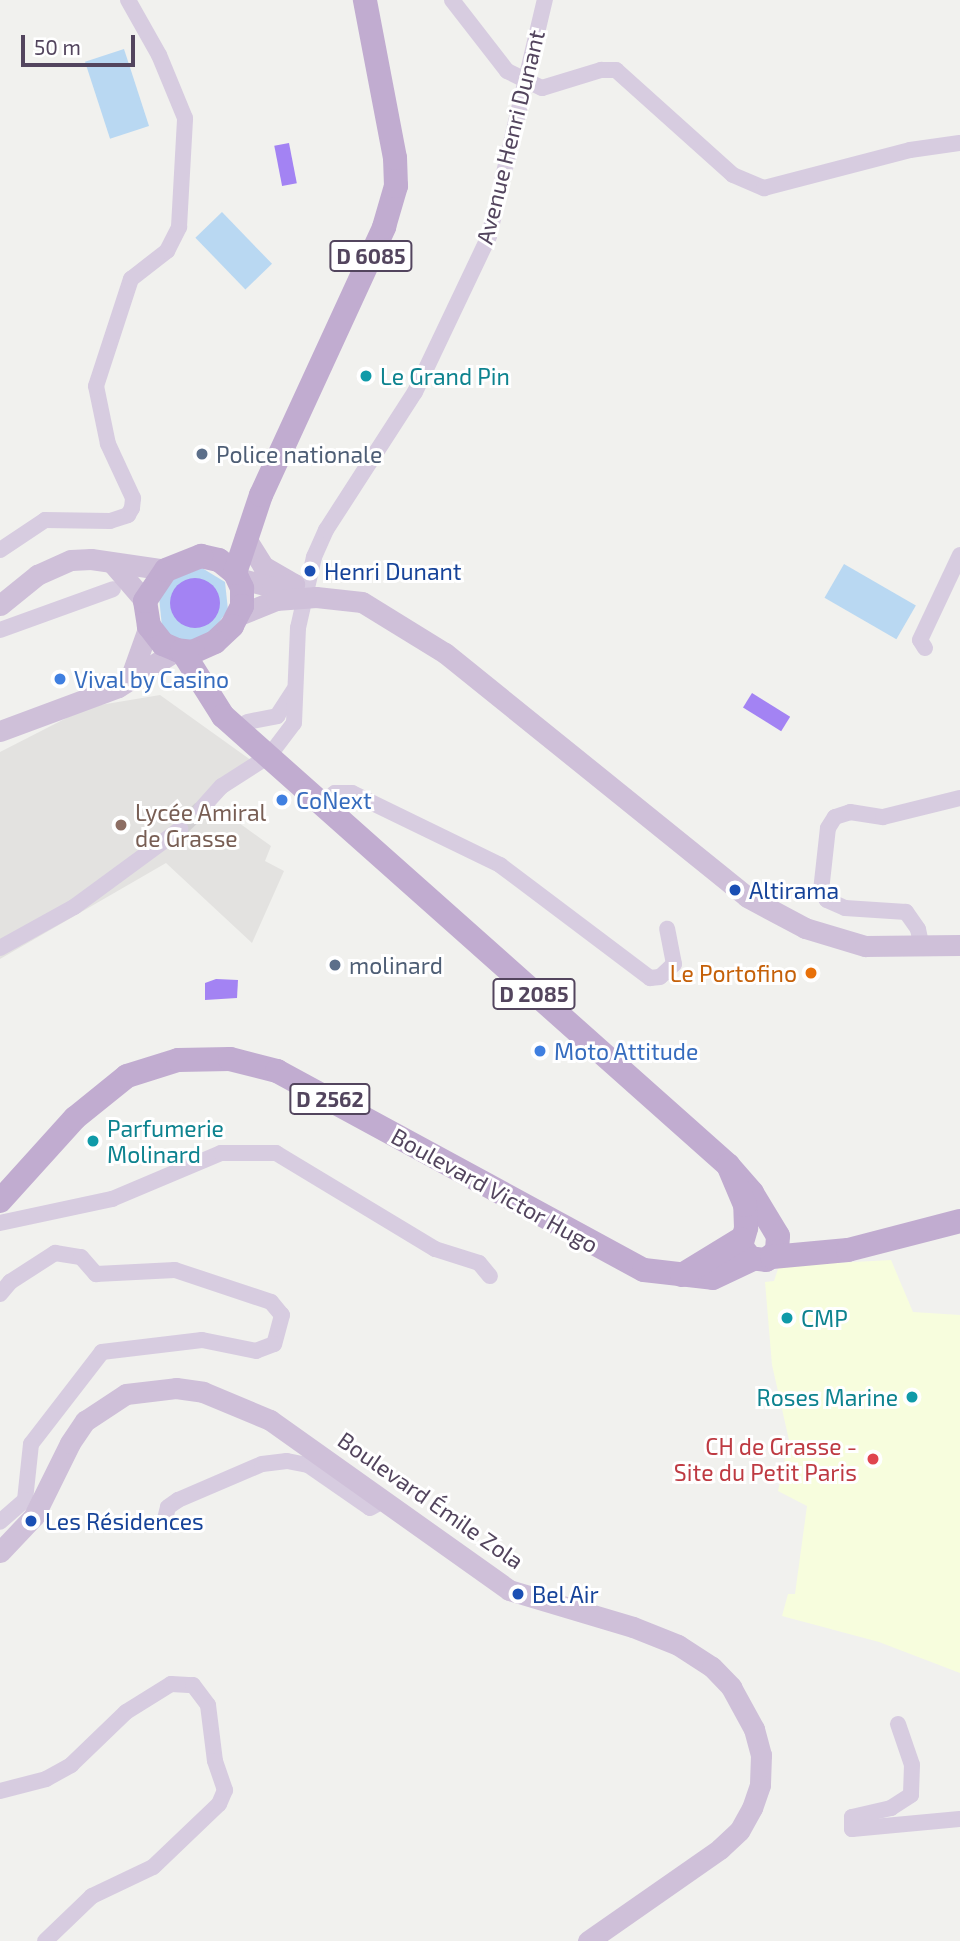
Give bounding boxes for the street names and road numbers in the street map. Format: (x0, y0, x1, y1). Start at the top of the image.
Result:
street label: Avenue Henri Dunant (470, 27, 550, 247)
road number: D 6085 (329, 238, 413, 274)
road number: D 2085 (492, 976, 576, 1012)
road number: D 2562 (288, 1082, 372, 1116)
street label: Boulevard Victor Hugo (386, 1121, 604, 1259)
street label: Boulevard Émile Zola (333, 1426, 529, 1574)

